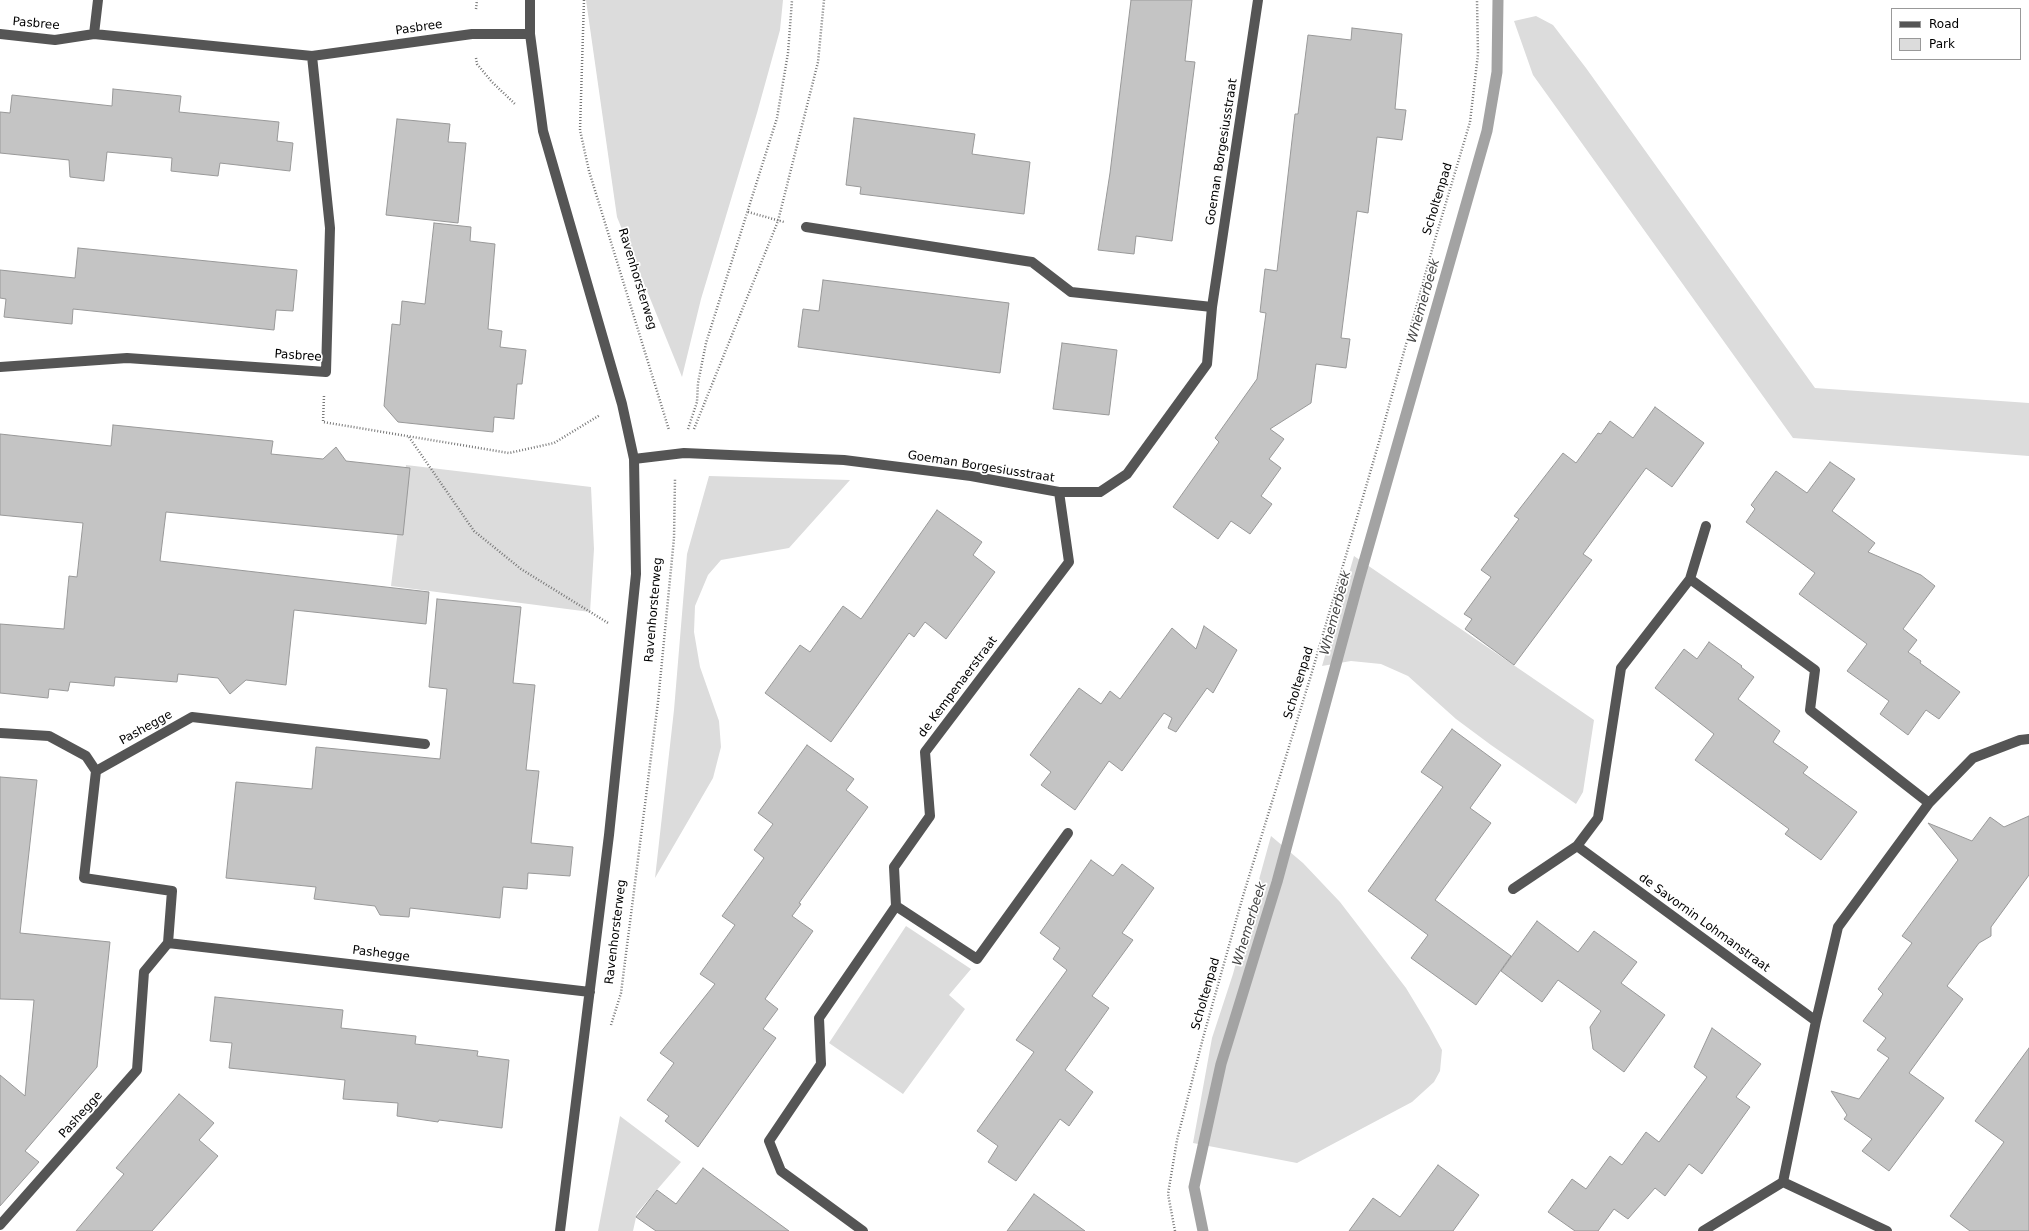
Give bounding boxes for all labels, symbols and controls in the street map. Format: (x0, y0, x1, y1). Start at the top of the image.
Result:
legend (1891, 8, 2021, 60)
street label: Pasbree (12, 15, 60, 33)
text: Road (1929, 17, 1959, 31)
street label: Pasbree (395, 18, 443, 38)
text: Park (1929, 37, 1955, 51)
street label: Goeman Borgesiusstraat (1203, 78, 1241, 226)
street label: Scholtenpad (1420, 161, 1456, 237)
street label: Ravenhorsterweg (615, 226, 659, 332)
water label: Whemerbeek (1405, 257, 1443, 345)
street label: Pasbree (274, 347, 322, 365)
street label: Goeman Borgesiusstraat (907, 448, 1055, 486)
street label: Ravenhorsterweg (642, 557, 666, 663)
water label: Whemerbeek (1317, 569, 1355, 657)
street label: de Kempenaerstraat (915, 634, 1001, 740)
street label: Scholtenpad (1281, 645, 1317, 721)
street label: Pashegge (117, 708, 175, 748)
street label: de Savornin Lohmanstraat (1636, 871, 1772, 975)
street label: Ravenhorsterweg (602, 879, 630, 985)
water label: Whemerbeek (1230, 880, 1270, 968)
street label: Pashegge (351, 943, 411, 965)
street label: Scholtenpad (1189, 956, 1223, 1032)
street label: Pashegge (56, 1089, 106, 1141)

